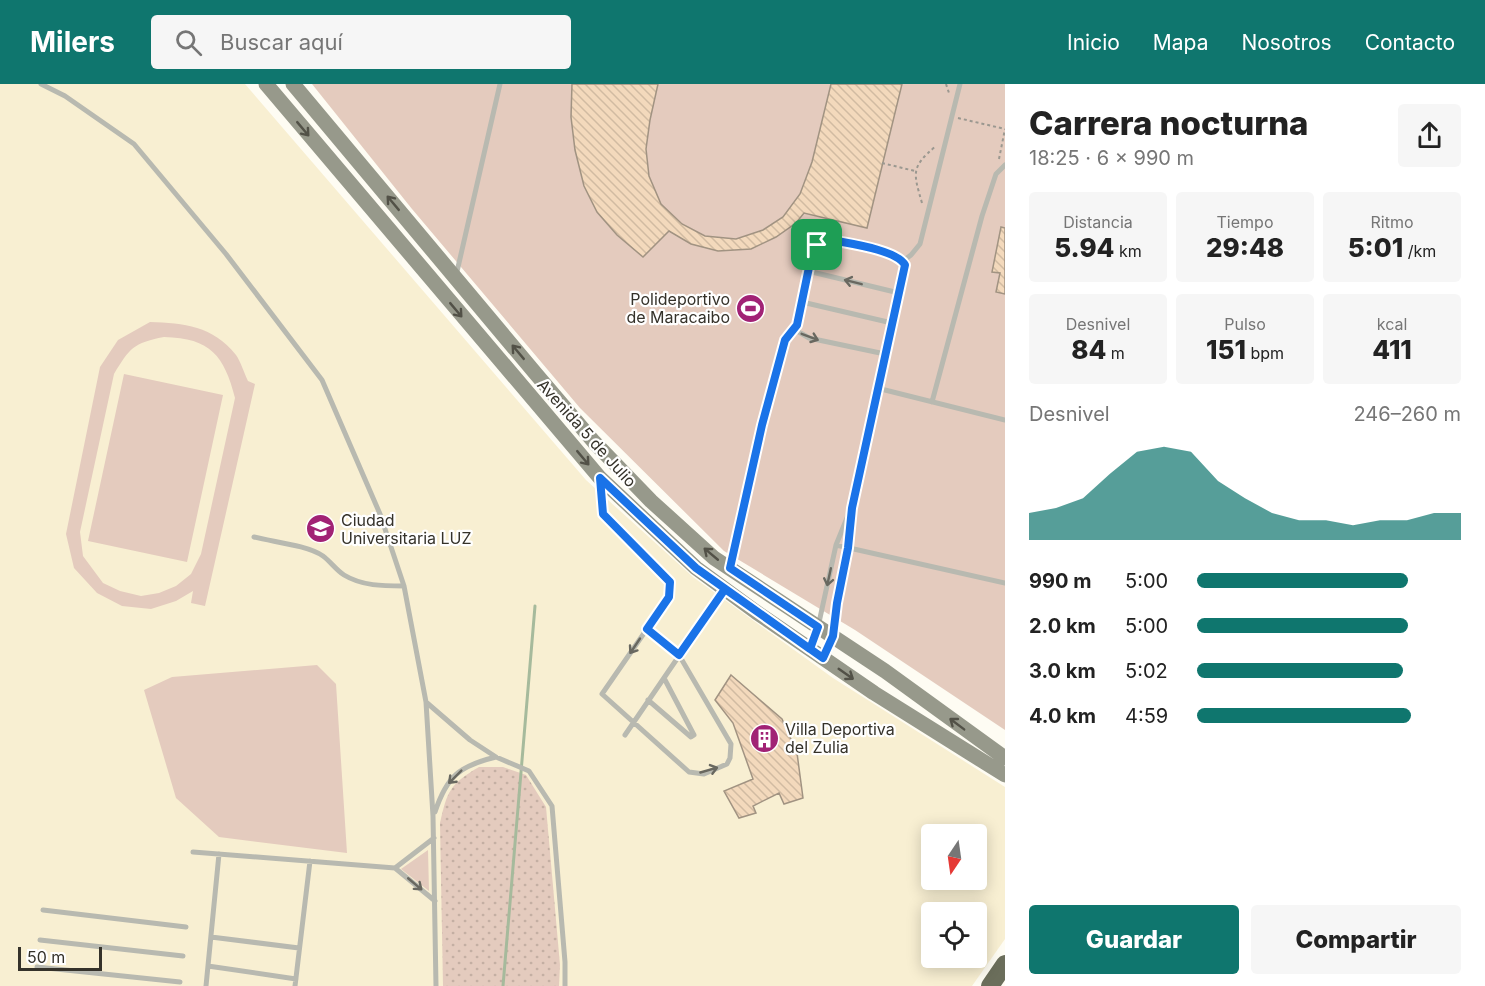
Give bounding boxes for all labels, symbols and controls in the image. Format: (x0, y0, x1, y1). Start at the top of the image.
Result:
search box (151, 15, 571, 69)
text: Milers (30, 25, 115, 59)
icon: search (172, 26, 205, 59)
text: Buscar aquí (220, 29, 343, 55)
text: Inicio (1067, 30, 1120, 55)
text: Mapa (1153, 30, 1208, 55)
text: Nosotros (1241, 30, 1332, 55)
text: Contacto (1365, 30, 1455, 55)
text: Carrera nocturna (1029, 103, 1309, 143)
button: share (1398, 104, 1461, 167)
one-way arrow (296, 121, 310, 136)
text: 18:25 · 6 × 990 m (1029, 146, 1194, 170)
one-way arrow (386, 196, 400, 211)
text: Distancia (1063, 212, 1133, 232)
text: Tiempo (1217, 212, 1273, 232)
text: Ritmo (1370, 212, 1414, 232)
pin (791, 219, 842, 270)
icon: arrive (800, 228, 833, 261)
text: 5.94 (1054, 232, 1114, 263)
text: 29:48 (1206, 232, 1284, 263)
text: 5:01 (1348, 232, 1403, 263)
text: km (1114, 241, 1142, 261)
text: /km (1403, 241, 1436, 261)
one-way arrow (844, 276, 863, 288)
place label: Polideportivo de Maracaibo (626, 289, 730, 327)
sports icon: Polideportivo de Maracaibo (735, 292, 767, 324)
one-way arrow (449, 302, 463, 317)
text: Desnivel (1066, 314, 1130, 334)
text: Pulso (1224, 314, 1266, 334)
text: kcal (1377, 314, 1407, 334)
one-way arrow (800, 332, 819, 343)
text: 84 (1071, 334, 1106, 365)
text: 151 (1206, 334, 1246, 365)
text: 411 (1372, 334, 1412, 365)
text: m (1106, 343, 1125, 363)
text: bpm (1246, 343, 1284, 363)
one-way arrow (512, 345, 525, 361)
street label: Avenida 5 de Julio (533, 375, 641, 491)
text: Desnivel (1029, 402, 1110, 426)
text: 246–260 m (1353, 402, 1461, 426)
one-way arrow (576, 450, 590, 465)
place label: Ciudad Universitaria LUZ (341, 510, 472, 548)
school or university icon: Ciudad Universitaria LUZ (304, 513, 336, 545)
one-way arrow (703, 547, 719, 560)
one-way arrow (822, 567, 834, 586)
text: 990 m (1029, 569, 1091, 593)
text: 5:00 (1125, 569, 1168, 593)
text: 2.0 km (1029, 614, 1096, 638)
text: 5:00 (1125, 614, 1168, 638)
one-way arrow (629, 637, 641, 654)
text: 3.0 km (1029, 659, 1096, 683)
text: 5:02 (1125, 659, 1168, 683)
one-way arrow (838, 668, 854, 680)
text: 4.0 km (1029, 704, 1096, 728)
text: 4:59 (1125, 704, 1168, 728)
one-way arrow (950, 718, 966, 730)
place label: Villa Deportiva del Zulia (785, 719, 895, 757)
building icon: Villa Deportiva del Zulia (748, 722, 780, 754)
one-way arrow (699, 764, 718, 775)
one-way arrow (448, 769, 462, 784)
north arrow (921, 824, 987, 890)
map controls (921, 824, 987, 968)
one-way arrow (407, 877, 422, 891)
button: locate (921, 902, 987, 968)
button: Guardar (1029, 905, 1239, 974)
button: Compartir (1251, 905, 1461, 974)
scale bar (18, 944, 102, 972)
text: 50 m (27, 947, 65, 967)

